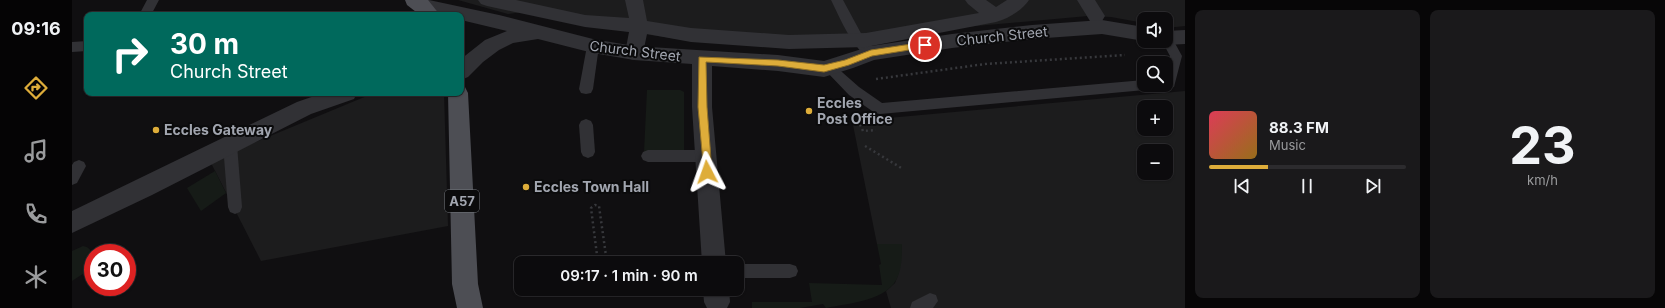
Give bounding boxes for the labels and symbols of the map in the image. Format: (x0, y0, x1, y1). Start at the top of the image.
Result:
street label: Church Street (956, 22, 1049, 49)
pin (908, 28, 942, 62)
street label: Church Street (589, 36, 682, 65)
place label: Eccles Post Office (817, 94, 893, 127)
marker: Eccles Post Office (804, 106, 814, 116)
place label: Eccles Gateway (164, 121, 273, 138)
marker: Eccles Gateway (151, 125, 161, 135)
position arrow (686, 151, 728, 193)
place label: Eccles Town Hall (534, 178, 649, 195)
marker: Eccles Town Hall (521, 182, 531, 192)
road number: A57 (445, 190, 479, 212)
speed limit sign: 30 (84, 244, 136, 296)

